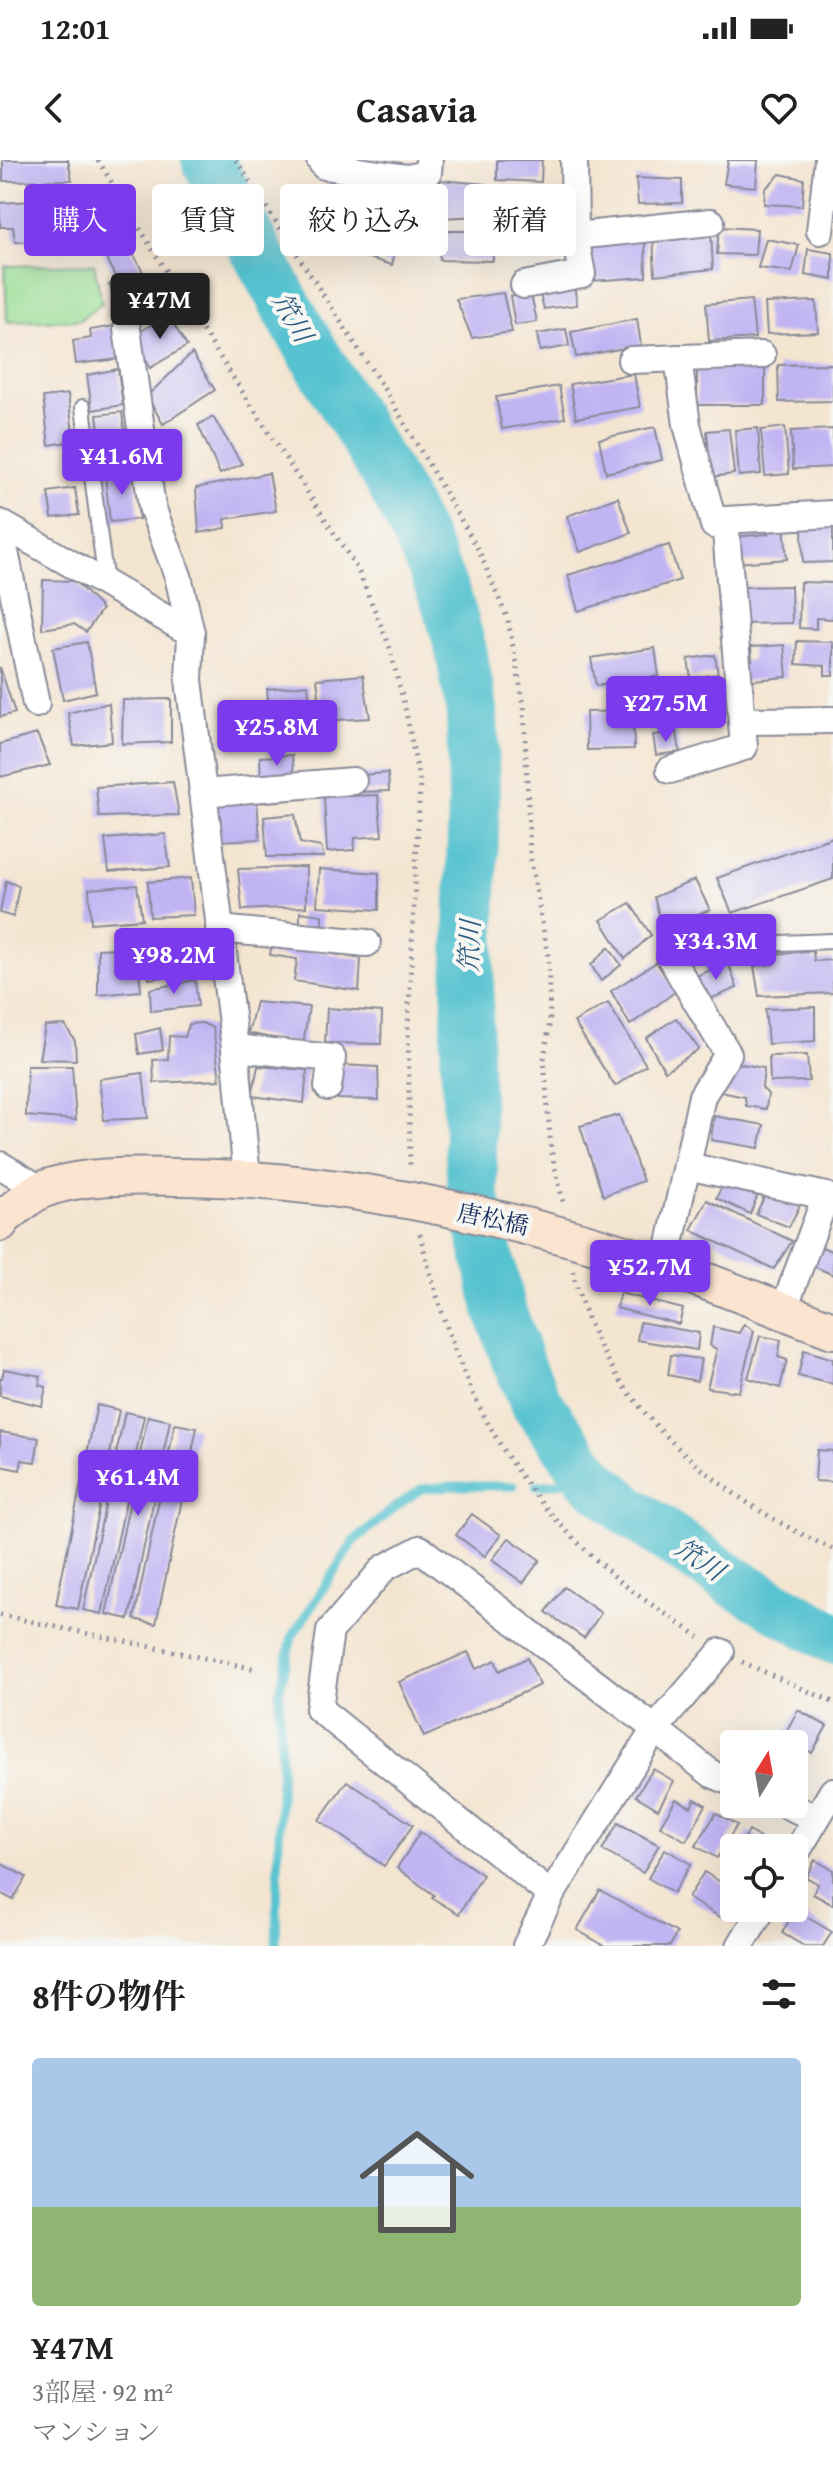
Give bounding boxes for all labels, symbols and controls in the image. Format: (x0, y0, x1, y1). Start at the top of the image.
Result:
text: 12:01 (40, 6, 111, 50)
text: Casavia (356, 82, 477, 135)
icon: back (32, 86, 76, 130)
icon: heart (757, 86, 801, 130)
chip: 購入 (24, 184, 136, 256)
chip: 賃貸 (152, 184, 264, 256)
chip: 絞り込み (280, 184, 448, 256)
chip: 新着 (464, 184, 576, 256)
pin: ¥47M (113, 273, 207, 341)
text: ¥47M (129, 279, 191, 318)
water label: 笊川 (263, 285, 324, 352)
pin: ¥41.6M (57, 429, 187, 497)
text: ¥41.6M (80, 435, 164, 474)
pin: ¥27.5M (601, 676, 731, 744)
text: ¥27.5M (624, 682, 708, 721)
pin: ¥25.8M (212, 700, 342, 768)
text: ¥25.8M (235, 706, 319, 745)
pin: ¥34.3M (651, 914, 781, 982)
water label: 笊川 (449, 916, 489, 973)
text: ¥34.3M (674, 920, 758, 959)
pin: ¥98.2M (109, 928, 239, 996)
text: ¥98.2M (132, 934, 216, 973)
street label: 唐松橋 (454, 1194, 532, 1244)
pin: ¥52.7M (585, 1240, 715, 1308)
text: ¥52.7M (608, 1246, 692, 1285)
pin: ¥61.4M (73, 1450, 203, 1518)
text: ¥61.4M (96, 1456, 180, 1495)
water label: 笊川 (668, 1528, 735, 1591)
north arrow (720, 1730, 808, 1818)
map controls (720, 1730, 808, 1922)
button: locate (720, 1834, 808, 1922)
text: 8件の物件 (32, 1971, 186, 2020)
icon: filters (757, 1972, 801, 2016)
icon: home (345, 2110, 489, 2254)
text: ¥47M (32, 2322, 114, 2371)
text: 3部屋 · 92 m² (32, 2372, 173, 2411)
text: マンション (32, 2412, 161, 2451)

